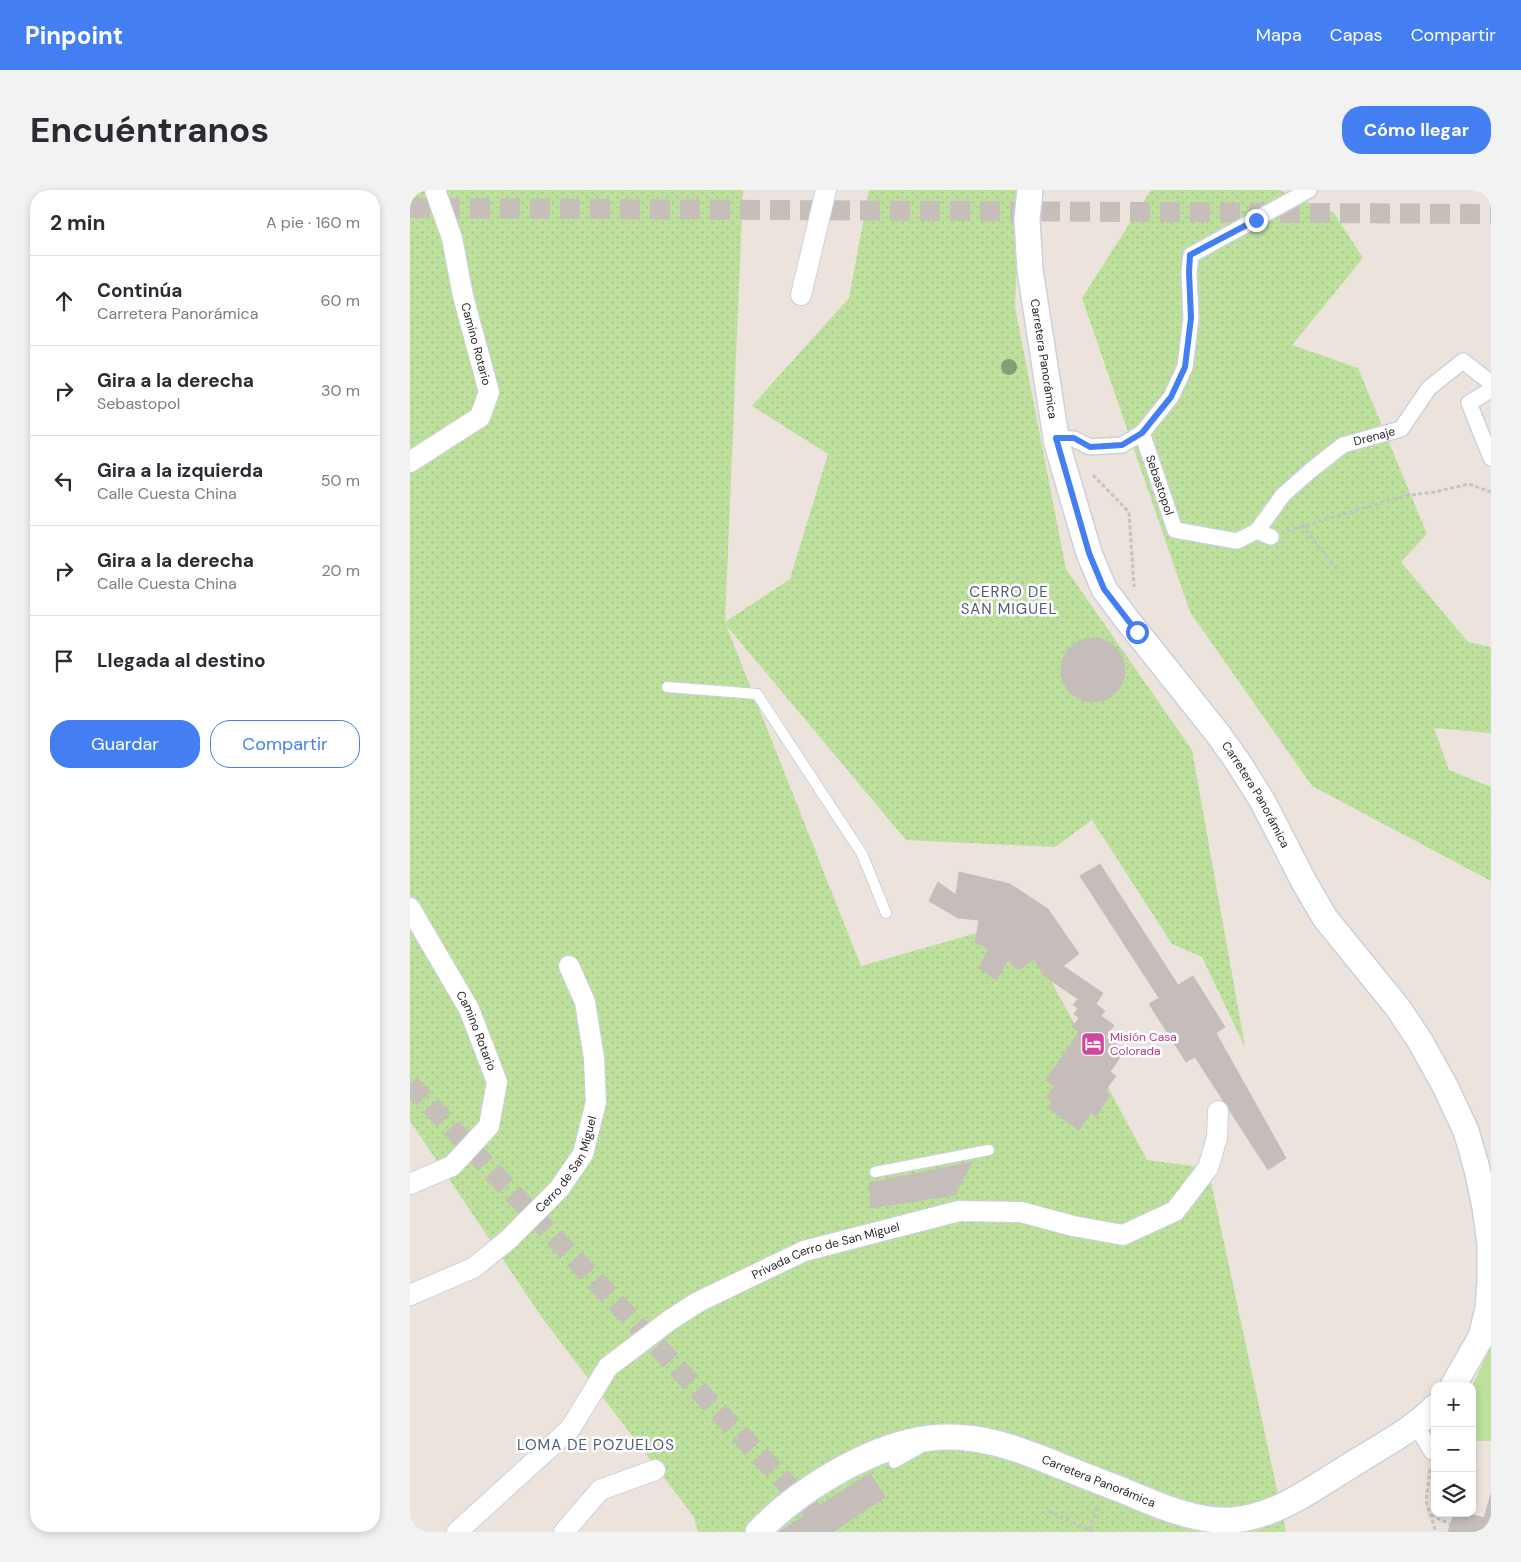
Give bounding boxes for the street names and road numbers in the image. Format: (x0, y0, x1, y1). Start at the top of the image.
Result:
street label: Carretera Panorámica (1027, 298, 1061, 420)
street label: Camino Rotario (457, 301, 495, 387)
street label: Drenaje (1352, 423, 1397, 450)
street label: Sebastopol (1142, 453, 1177, 517)
street label: Carretera Panorámica (1218, 738, 1293, 851)
street label: Camino Rotario (452, 988, 500, 1073)
street label: Cerro de San Miguel (532, 1114, 600, 1216)
street label: Privada Cerro de San Miguel (749, 1219, 901, 1283)
street label: Carretera Panorámica (1039, 1451, 1158, 1511)

